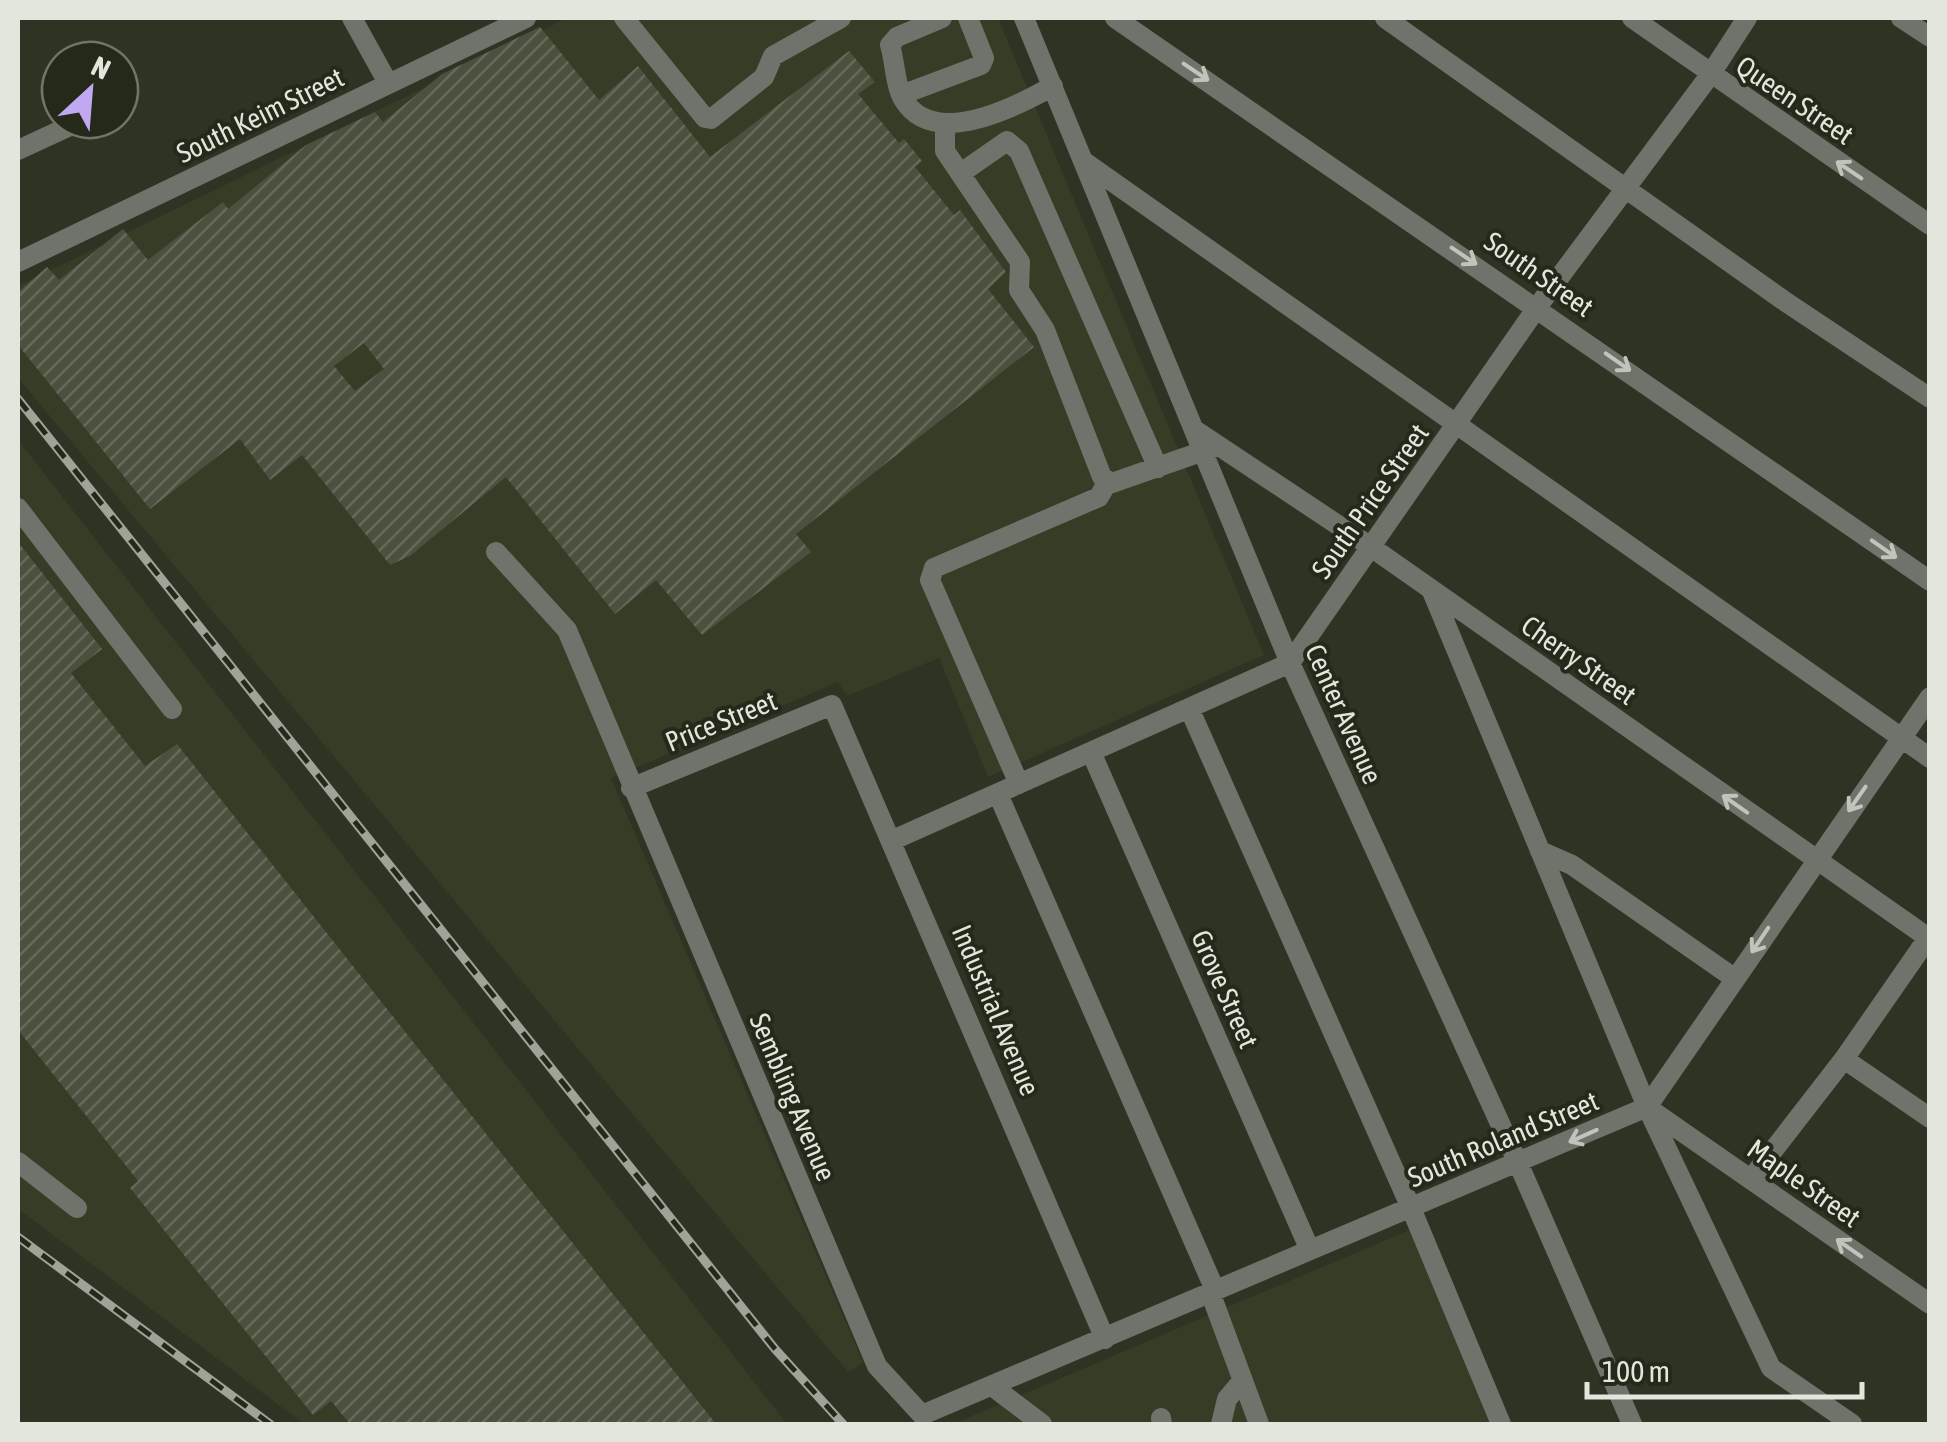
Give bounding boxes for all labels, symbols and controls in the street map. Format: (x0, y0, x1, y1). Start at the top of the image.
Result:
north arrow (40, 40, 140, 140)
street label: Queen Street (1731, 49, 1859, 151)
text: N (87, 50, 115, 86)
street label: South Keim Street (171, 61, 349, 169)
one-way arrow (1181, 62, 1209, 83)
one-way arrow (1836, 159, 1863, 180)
street label: South Street (1478, 225, 1600, 323)
one-way arrow (1450, 245, 1478, 266)
one-way arrow (1604, 351, 1631, 372)
street label: South Price Street (1305, 418, 1435, 584)
one-way arrow (1870, 538, 1897, 559)
street label: Cherry Street (1516, 609, 1642, 711)
street label: Center Avenue (1299, 639, 1389, 789)
street label: Price Street (661, 684, 781, 758)
one-way arrow (1847, 785, 1868, 812)
one-way arrow (1722, 793, 1749, 814)
street label: Industrial Avenue (946, 920, 1046, 1100)
street label: Grove Street (1185, 925, 1265, 1053)
one-way arrow (1750, 926, 1771, 954)
street label: Sembling Avenue (743, 1008, 843, 1186)
street label: South Roland Street (1403, 1084, 1603, 1194)
one-way arrow (1568, 1128, 1599, 1146)
street label: Maple Street (1742, 1133, 1866, 1233)
one-way arrow (1836, 1238, 1864, 1259)
scale bar (1587, 1337, 1862, 1399)
text: 100 m (1602, 1354, 1670, 1388)

